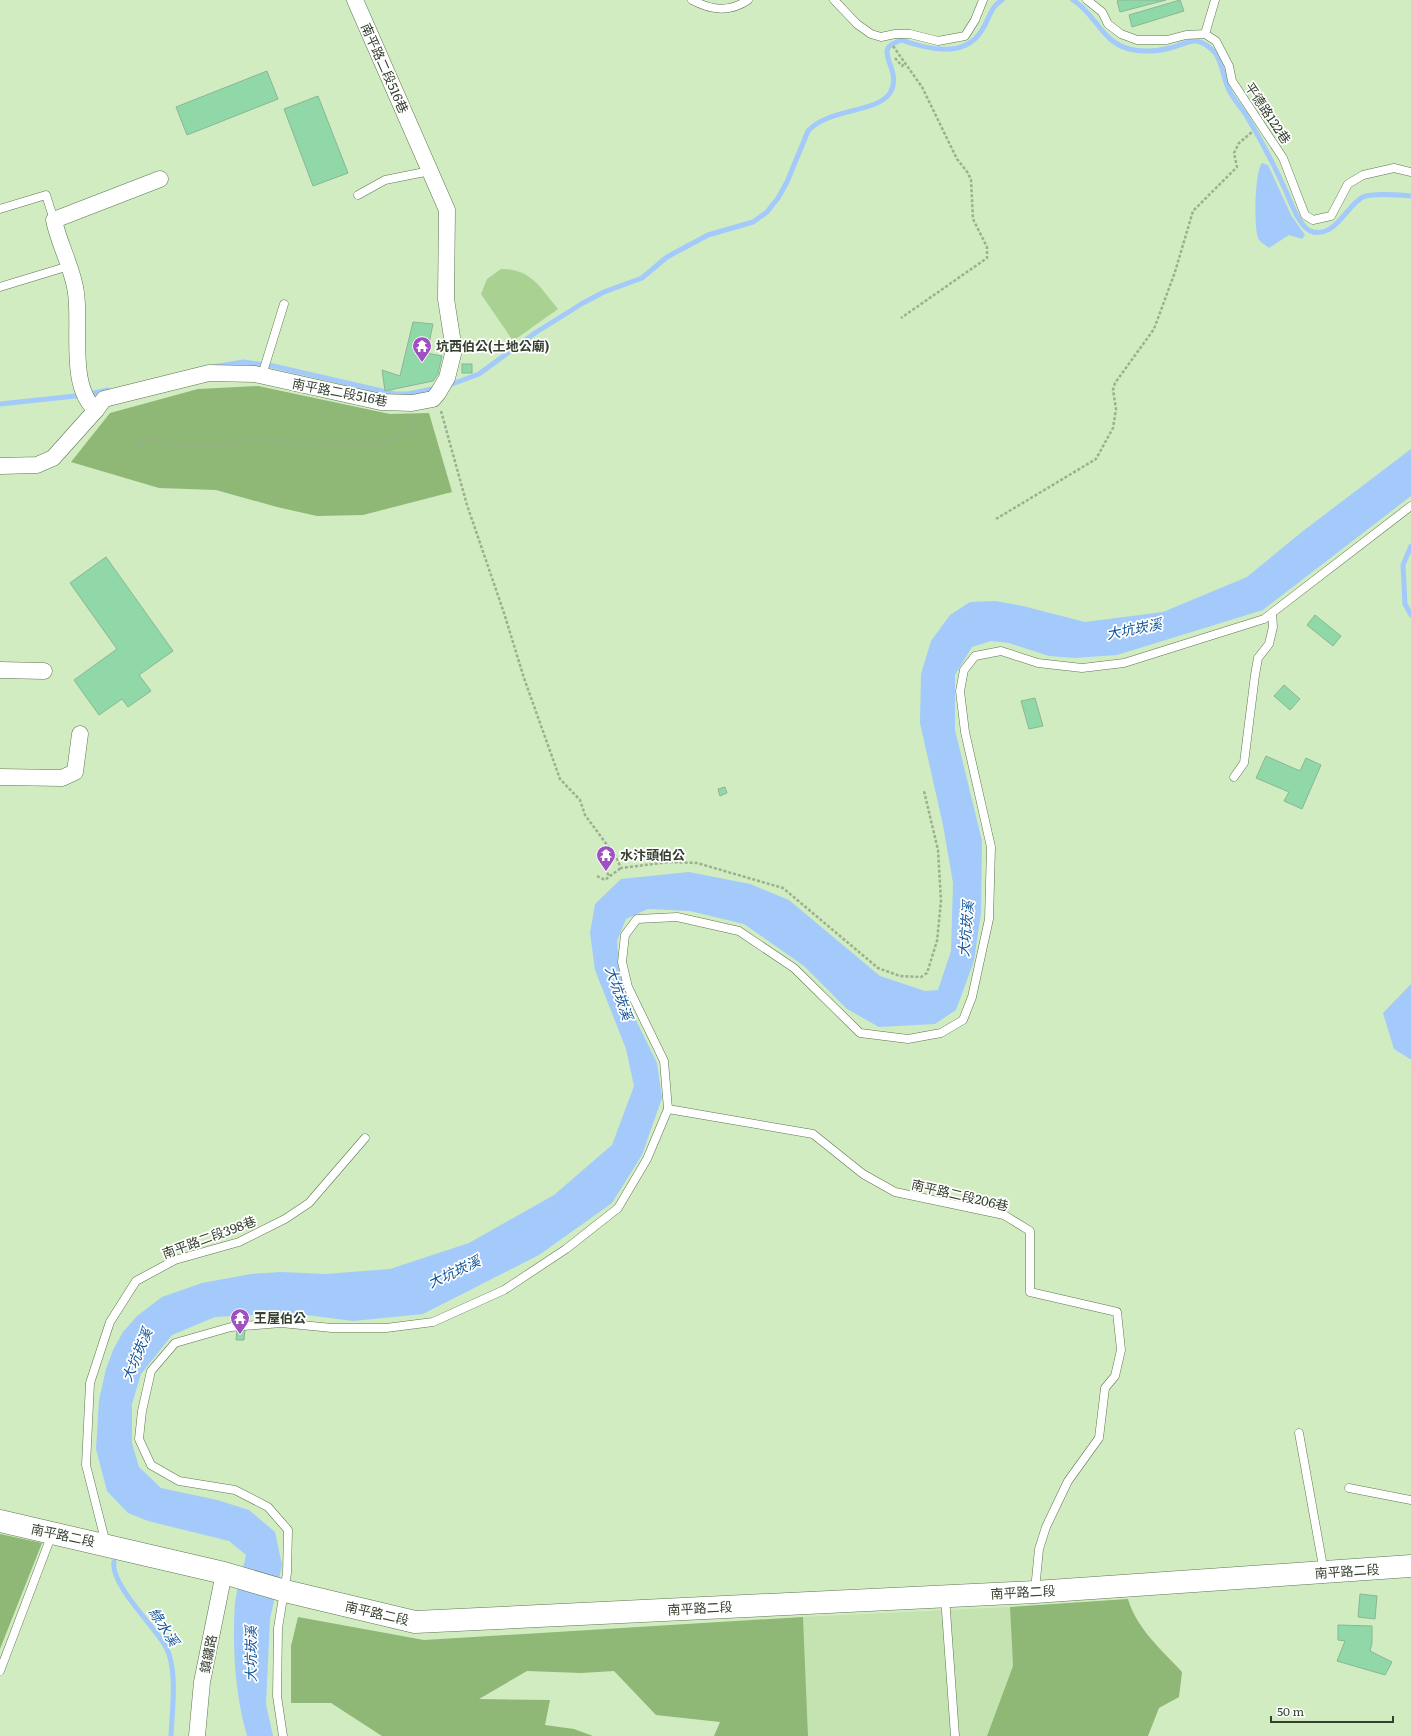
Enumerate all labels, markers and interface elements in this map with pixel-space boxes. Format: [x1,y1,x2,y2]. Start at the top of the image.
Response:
street label: 南平路二段516巷 [357,20,414,116]
street label: 平德路122巷 [1241,78,1296,147]
temple icon: 坑西伯公(土地公廟) [411,335,433,363]
place label: 坑西伯公(土地公廟) [436,336,549,355]
street label: 南平路二段516巷 [291,373,389,410]
water label: 大坑崁溪 [1104,612,1165,643]
temple icon: 水汴頭伯公 [595,844,617,872]
place label: 水汴頭伯公 [620,845,685,864]
water label: 大坑崁溪 [953,898,978,958]
water label: 大坑崁溪 [601,963,639,1024]
street label: 南平路二段206巷 [910,1174,1011,1215]
street label: 南平路二段398巷 [159,1211,259,1262]
water label: 大坑崁溪 [424,1249,485,1292]
temple icon: 王屋伯公 [229,1307,251,1335]
place label: 王屋伯公 [254,1308,306,1327]
water label: 大坑崁溪 [116,1323,157,1384]
street label: 南平路二段 [29,1518,97,1551]
street label: 南平路二段 [1314,1559,1380,1582]
street label: 南平路二段 [990,1580,1056,1603]
street label: 南平路二段 [343,1596,411,1629]
street label: 南平路二段 [667,1596,733,1619]
water label: 綠水溪 [145,1603,186,1651]
water label: 大坑崁溪 [240,1624,260,1682]
street label: 鎮鏞路 [194,1633,221,1675]
scale bar [1271,1698,1393,1724]
text: 50 m [1277,1702,1304,1720]

